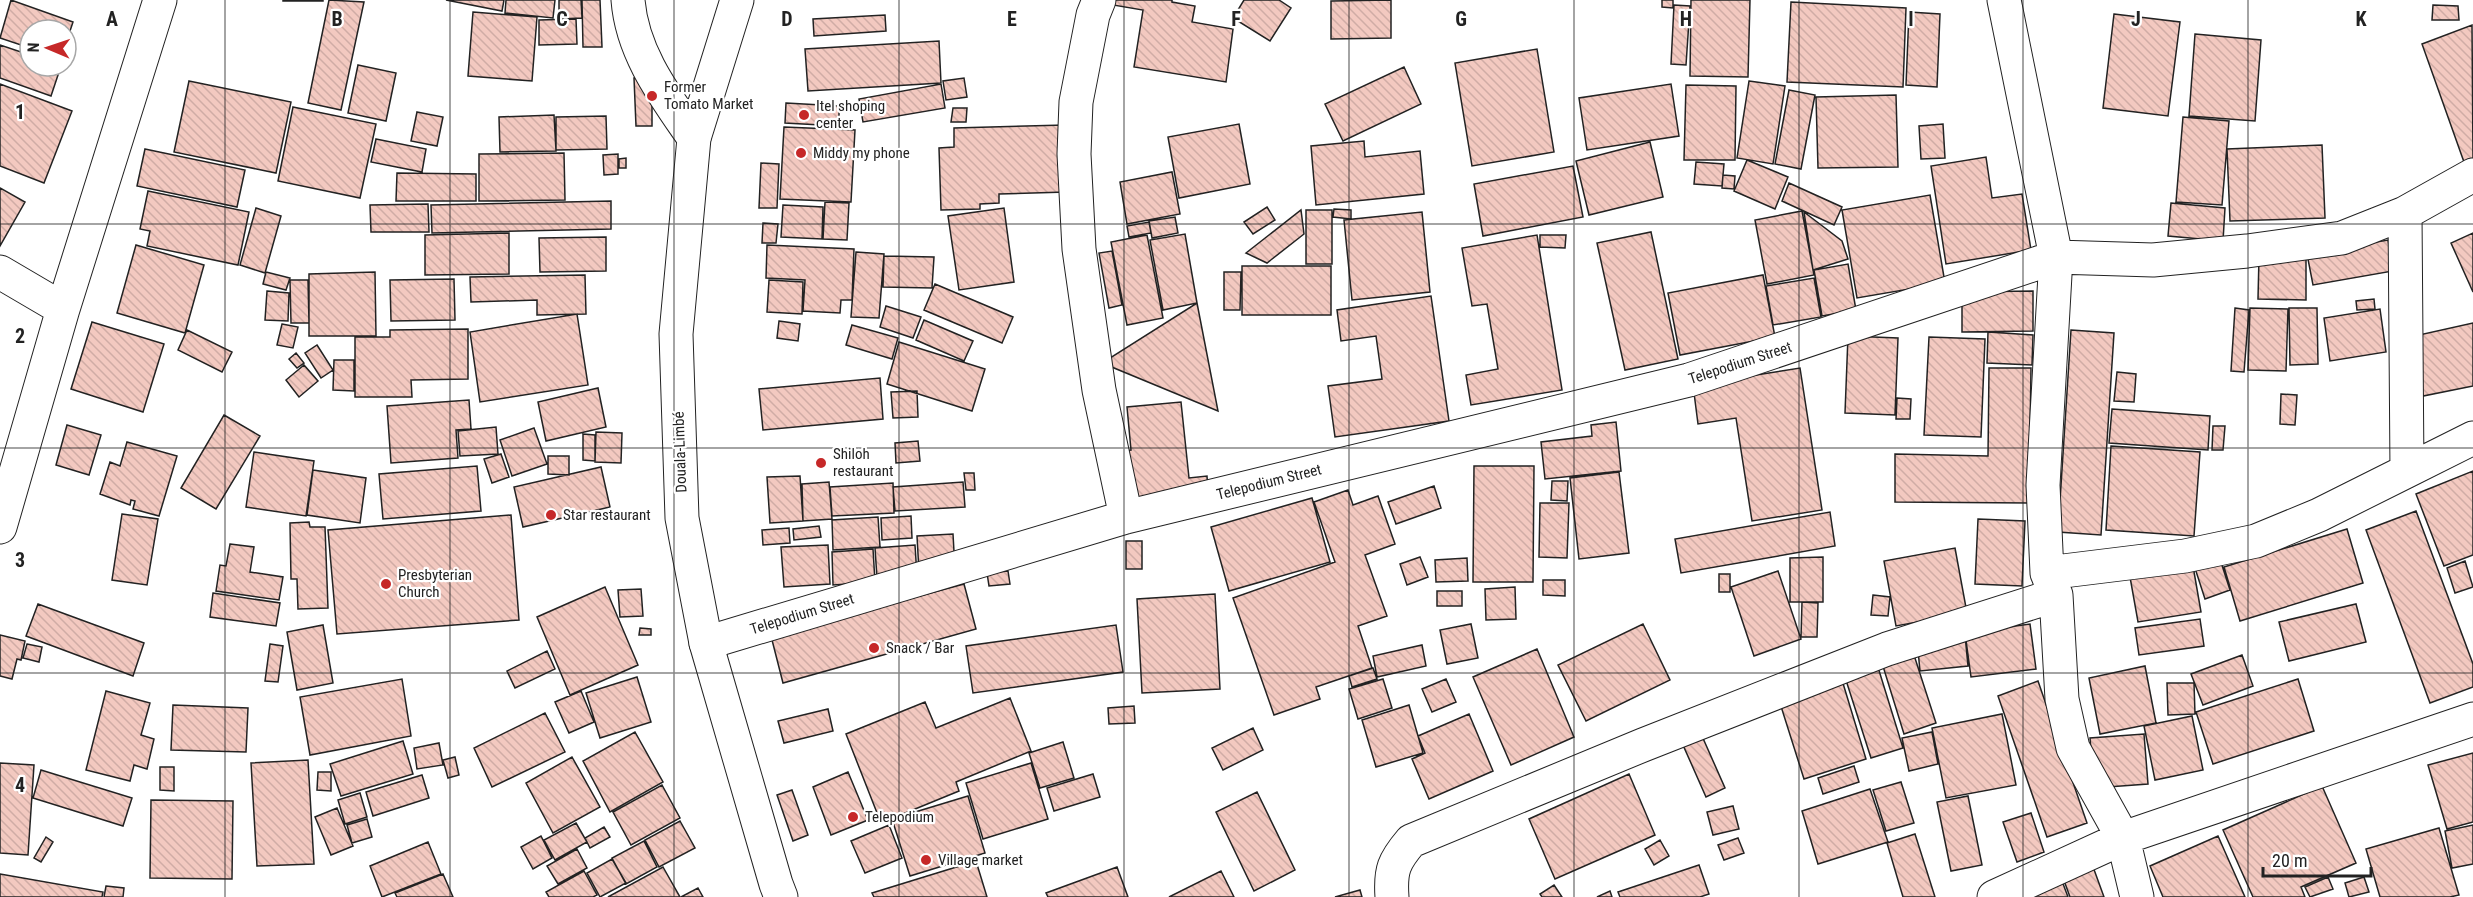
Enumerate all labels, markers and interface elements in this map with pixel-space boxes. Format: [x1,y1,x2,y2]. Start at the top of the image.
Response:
text: A [106,7,118,31]
text: B [331,7,343,31]
text: C [556,7,568,31]
text: D [781,7,793,31]
text: E [1007,7,1017,31]
text: F [1231,7,1241,31]
text: G [1455,7,1467,31]
text: H [1680,7,1692,31]
text: I [1908,7,1914,31]
text: J [2131,7,2141,31]
text: K [2355,7,2367,31]
north arrow [18,18,78,78]
text: N [24,42,43,53]
place label: Former Tomato Market [664,78,754,113]
marker: Former Tomato Market [645,89,659,103]
place label: Itel shoping center [816,97,885,132]
text: 1 [15,100,25,124]
marker: Itel shoping center [797,108,811,122]
place label: Middy my phone [813,144,910,162]
marker: Middy my phone [794,146,808,160]
text: 2 [15,324,25,348]
street label: Telepodium Street [1686,338,1794,388]
street label: Douala-Limbé [670,411,690,493]
place label: Shiloh restaurant [833,445,893,480]
marker: Shiloh restaurant [814,456,828,470]
street label: Telepodium Street [1215,460,1323,504]
place label: Star restaurant [563,506,651,524]
marker: Star restaurant [544,508,558,522]
text: 3 [15,548,25,572]
place label: Presbyterian Church [398,566,472,601]
marker: Presbyterian Church [379,577,393,591]
street label: Telepodium Street [748,590,856,638]
place label: Snack / Bar [886,639,955,657]
marker: Snack / Bar [867,641,881,655]
text: 4 [15,773,25,797]
place label: Telepodium [865,808,934,826]
marker: Telepodium [846,810,860,824]
scale bar [2263,840,2371,878]
text: 20 m [2272,850,2307,871]
place label: Village market [938,851,1023,869]
marker: Village market [919,853,933,867]

